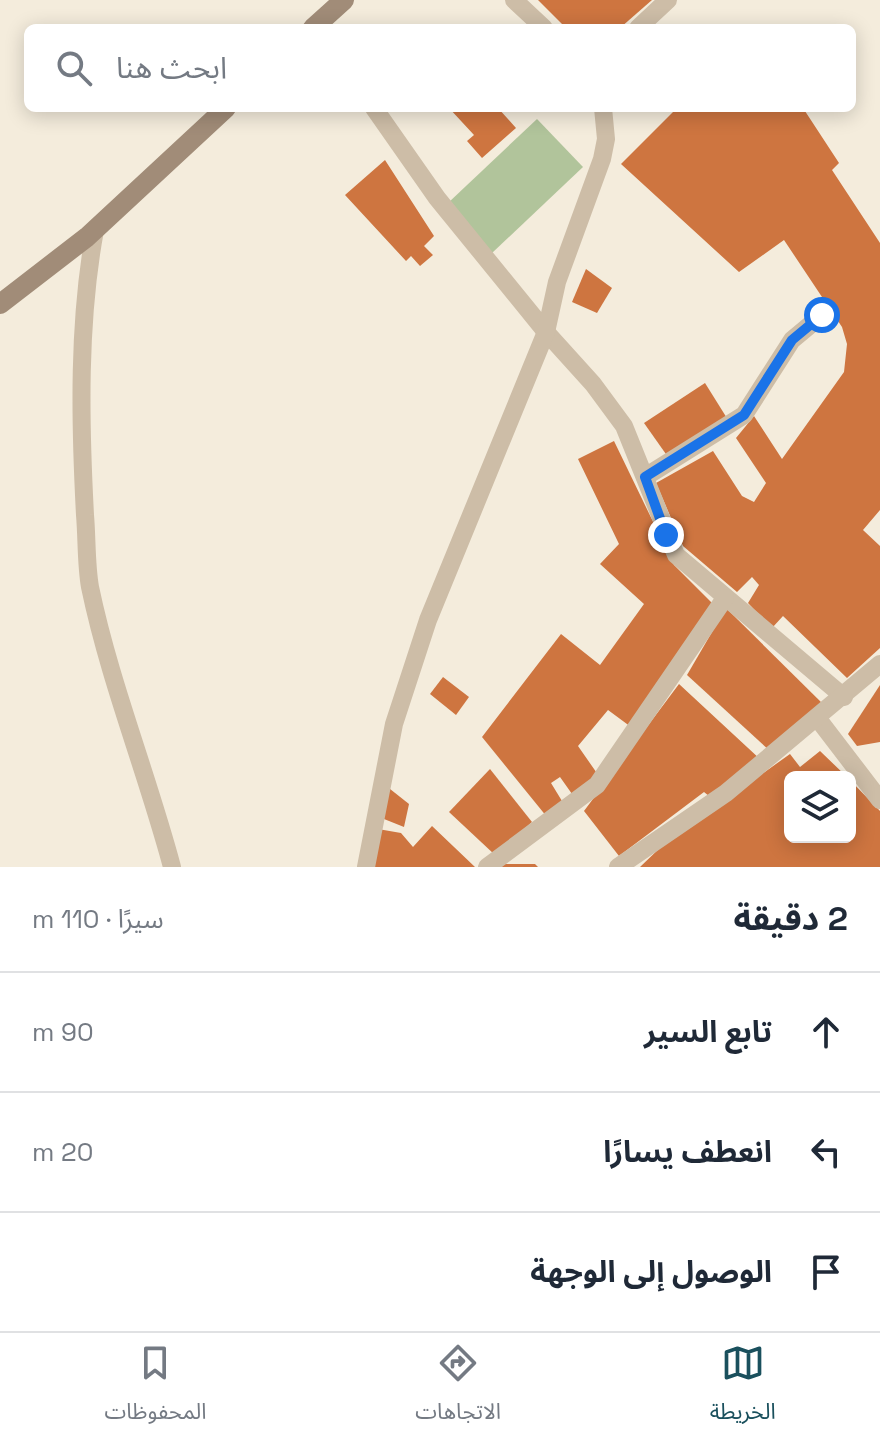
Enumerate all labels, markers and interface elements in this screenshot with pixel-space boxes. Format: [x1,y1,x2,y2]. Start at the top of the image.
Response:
search box [24,24,856,112]
icon: search [52,46,96,90]
text: ابحث هنا [116,48,227,87]
route start [804,297,840,333]
route end [648,517,684,553]
map controls [784,771,856,843]
button: layers [784,771,856,843]
text: 2 دقيقة [734,897,848,940]
text: سيرًا · 110 m [32,902,164,936]
icon: ahead [804,1010,848,1054]
text: تابع السير [644,1012,772,1051]
text: 90 m [32,1015,94,1049]
icon: left [804,1130,848,1174]
text: انعطف يسارًا [603,1132,772,1171]
text: 20 m [32,1135,93,1169]
icon: arrive [804,1250,848,1294]
text: الوصول إلى الوجهة [530,1252,772,1291]
tab: المحفوظات [104,1341,206,1435]
tab: الاتجاهات [415,1341,501,1435]
tab: الخريطة [710,1341,776,1435]

